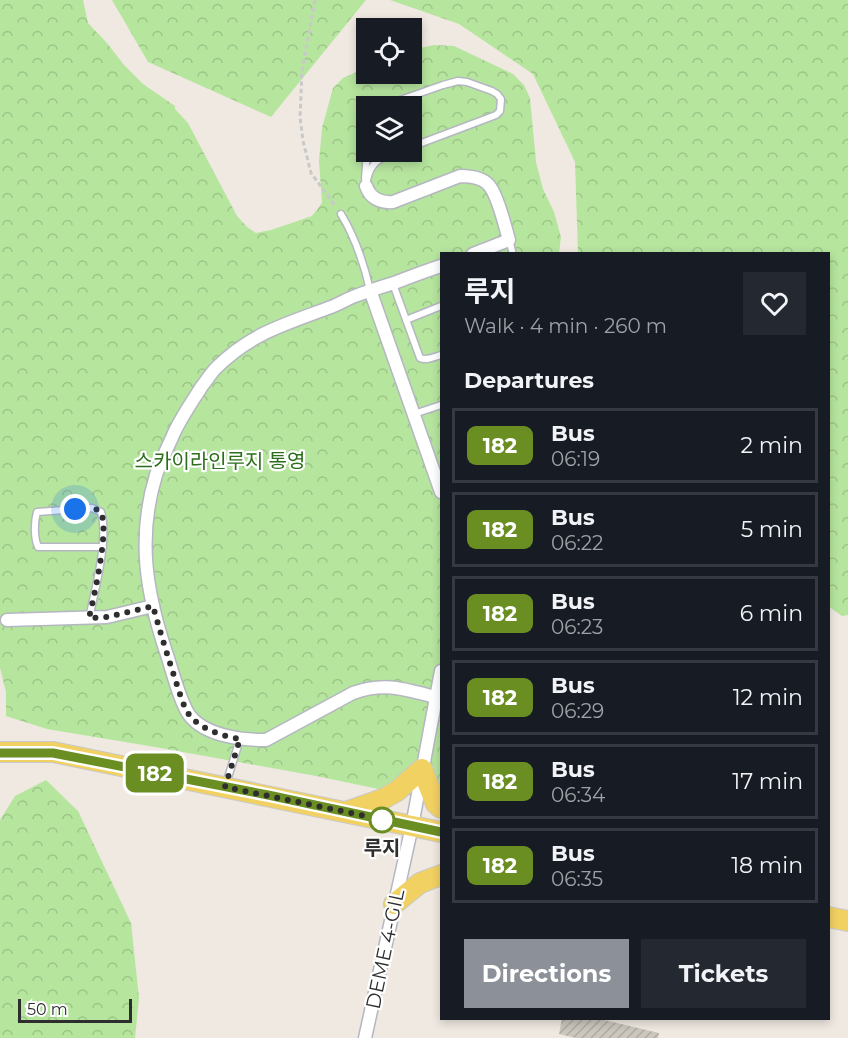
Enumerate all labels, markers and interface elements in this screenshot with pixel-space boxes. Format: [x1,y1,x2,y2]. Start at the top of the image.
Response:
map controls [356,18,422,162]
button: locate [356,18,422,84]
button: layers [356,96,422,162]
button: heart [743,272,806,335]
text: 루지 [464,274,516,308]
text: Walk · 4 min · 260 m [464,314,667,338]
text: Departures [464,367,594,394]
text: Bus [551,420,595,447]
text: 2 min [741,432,803,459]
text: 182 [483,433,517,458]
text: 06:19 [551,447,600,471]
park label: 스카이라인루지 통영 [135,449,305,473]
your location [60,494,90,524]
text: Bus [551,504,595,531]
text: 5 min [741,516,803,543]
text: 182 [483,517,517,542]
text: 06:22 [551,531,603,555]
text: Bus [551,588,595,615]
text: 6 min [740,600,803,627]
text: 182 [483,601,517,626]
text: 06:23 [551,615,603,639]
text: Bus [551,672,595,699]
text: 12 min [733,684,803,711]
text: 182 [483,685,517,710]
text: 06:29 [551,699,604,723]
line badge: 182 [120,754,189,792]
text: Bus [551,756,595,783]
text: 182 [138,761,172,786]
text: 17 min [732,768,803,795]
text: 182 [483,769,517,794]
text: 06:34 [551,783,605,807]
marker: 루지 [369,807,395,833]
place label: 루지 [364,836,400,860]
text: Bus [551,840,595,867]
text: 18 min [731,852,803,879]
text: 182 [483,853,517,878]
text: 06:35 [551,867,603,891]
street label: DEME 4-GIL [361,887,409,1011]
button: Directions [464,939,629,1008]
button: Tickets [641,939,806,1008]
scale bar [18,996,132,1024]
text: 50 m [27,1000,68,1019]

